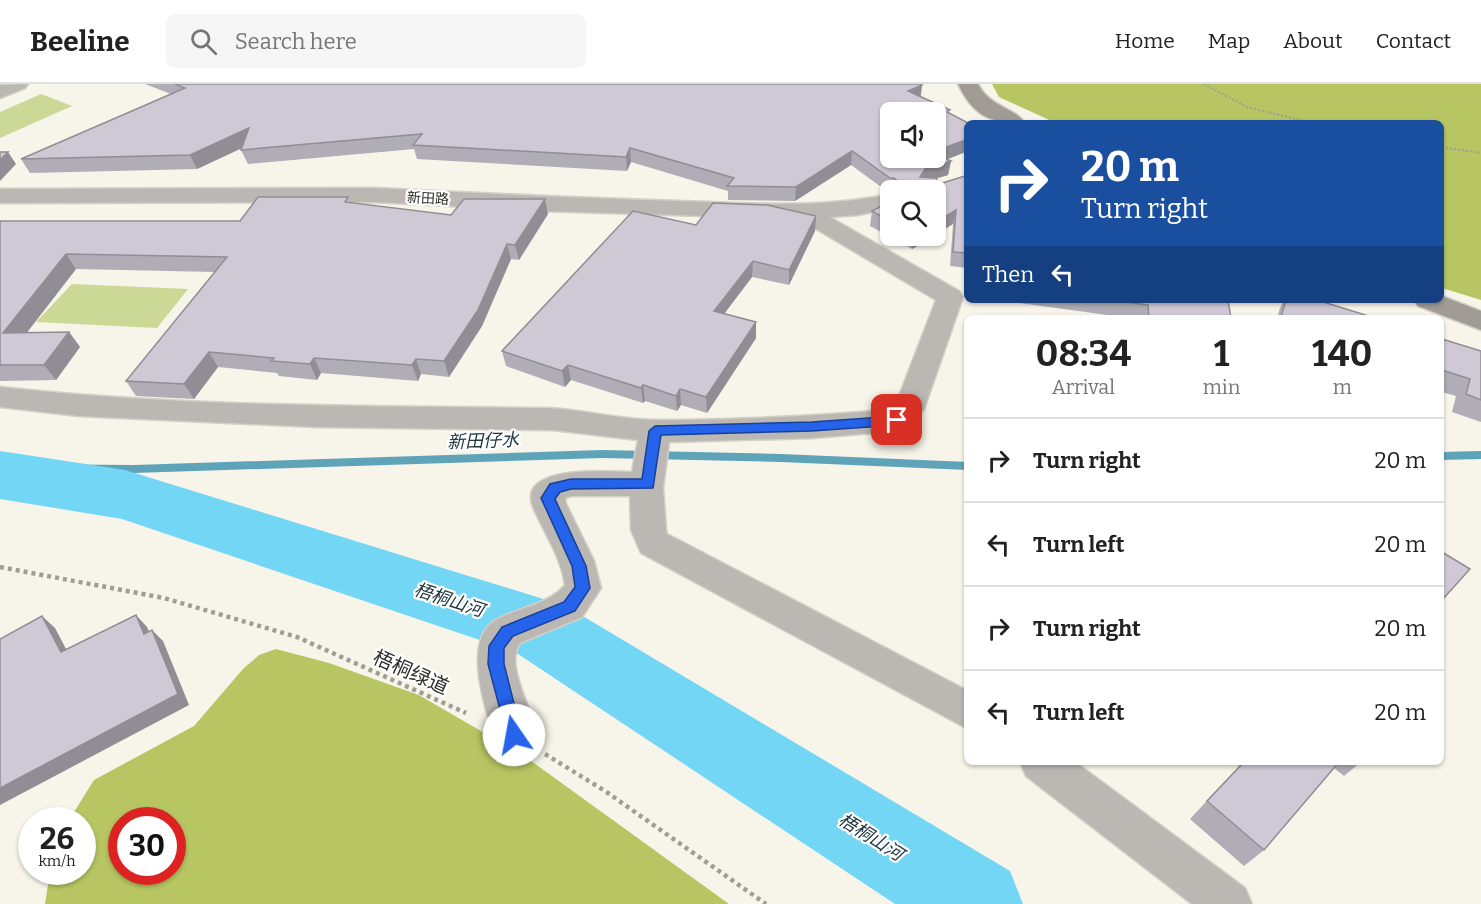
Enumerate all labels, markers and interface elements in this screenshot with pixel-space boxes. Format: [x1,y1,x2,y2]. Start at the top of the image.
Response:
search box [166,14,586,68]
text: Beeline [30,25,130,58]
icon: search [187,25,220,58]
text: Search here [235,28,357,55]
text: Home [1115,28,1175,54]
text: Map [1208,28,1250,54]
text: About [1283,28,1343,54]
text: Contact [1376,28,1451,54]
map controls [880,102,946,246]
button: sound [880,102,946,168]
text: 20 m [1081,142,1179,192]
icon: right [982,144,1060,222]
button: search [880,180,946,246]
street label: 新田路 [407,189,449,208]
text: Turn right [1081,193,1208,225]
icon: left [1046,258,1079,291]
text: Then [982,261,1034,288]
text: 08:34 [1036,332,1131,376]
text: 1 [1214,332,1229,376]
text: 140 [1312,332,1372,376]
text: Arrival [1052,375,1115,399]
text: min [1203,375,1240,399]
text: m [1333,375,1352,399]
pin [871,394,922,445]
icon: arrive [880,403,913,436]
water label: 新田仔水 [447,429,520,453]
icon: right [982,444,1015,477]
text: Turn right [1033,447,1141,474]
text: 20 m [1375,447,1426,474]
icon: left [982,528,1015,561]
text: Turn left [1033,531,1125,558]
text: 20 m [1375,531,1426,558]
water label: 梧桐山河 [411,578,489,623]
icon: right [982,612,1015,645]
text: Turn right [1033,615,1141,642]
text: 20 m [1375,615,1426,642]
street label: 梧桐绿道 [370,645,452,699]
icon: left [982,696,1015,729]
text: Turn left [1033,699,1125,726]
text: 20 m [1375,699,1426,726]
position arrow [482,703,546,767]
speed limit sign: 30 [108,807,186,885]
water label: 梧桐山河 [835,809,910,867]
text: 26 [40,821,74,857]
text: km/h [38,852,76,870]

